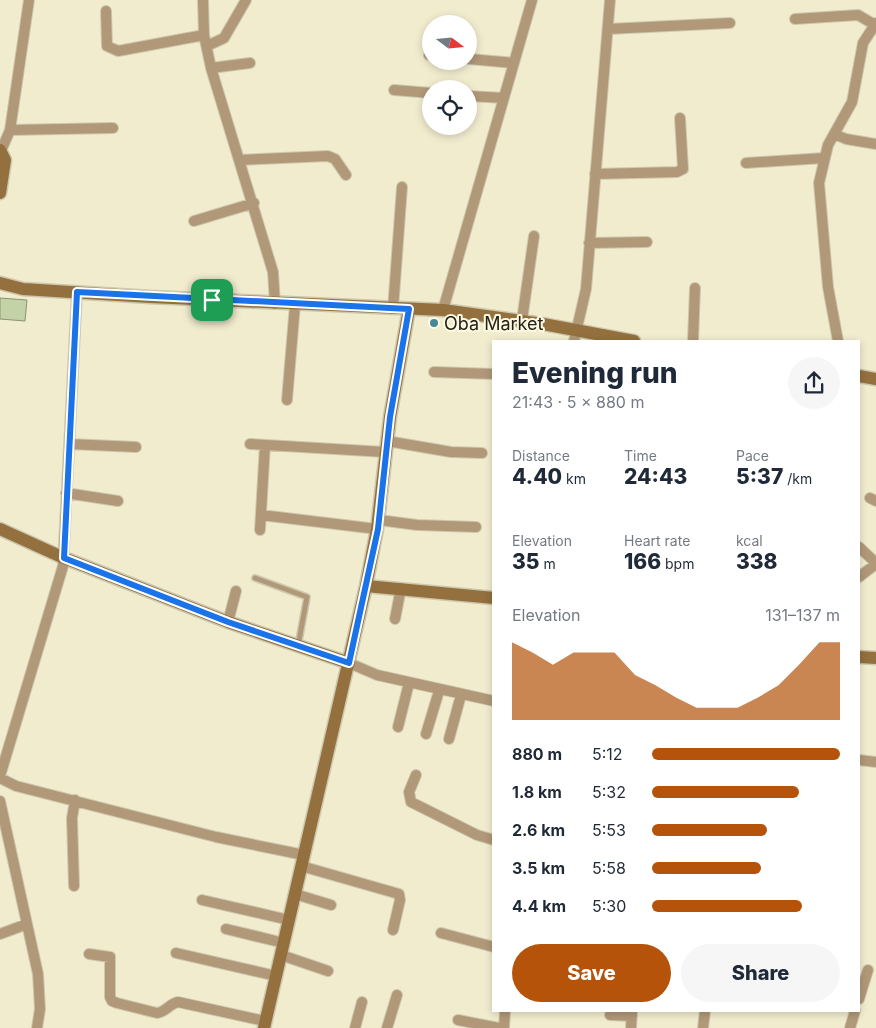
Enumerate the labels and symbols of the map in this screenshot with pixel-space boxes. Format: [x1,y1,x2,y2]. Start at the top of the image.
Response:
north arrow [422,15,478,70]
pin [191,279,233,321]
place label: Oba Market [444,313,544,334]
marker: Oba Market [428,317,440,329]

